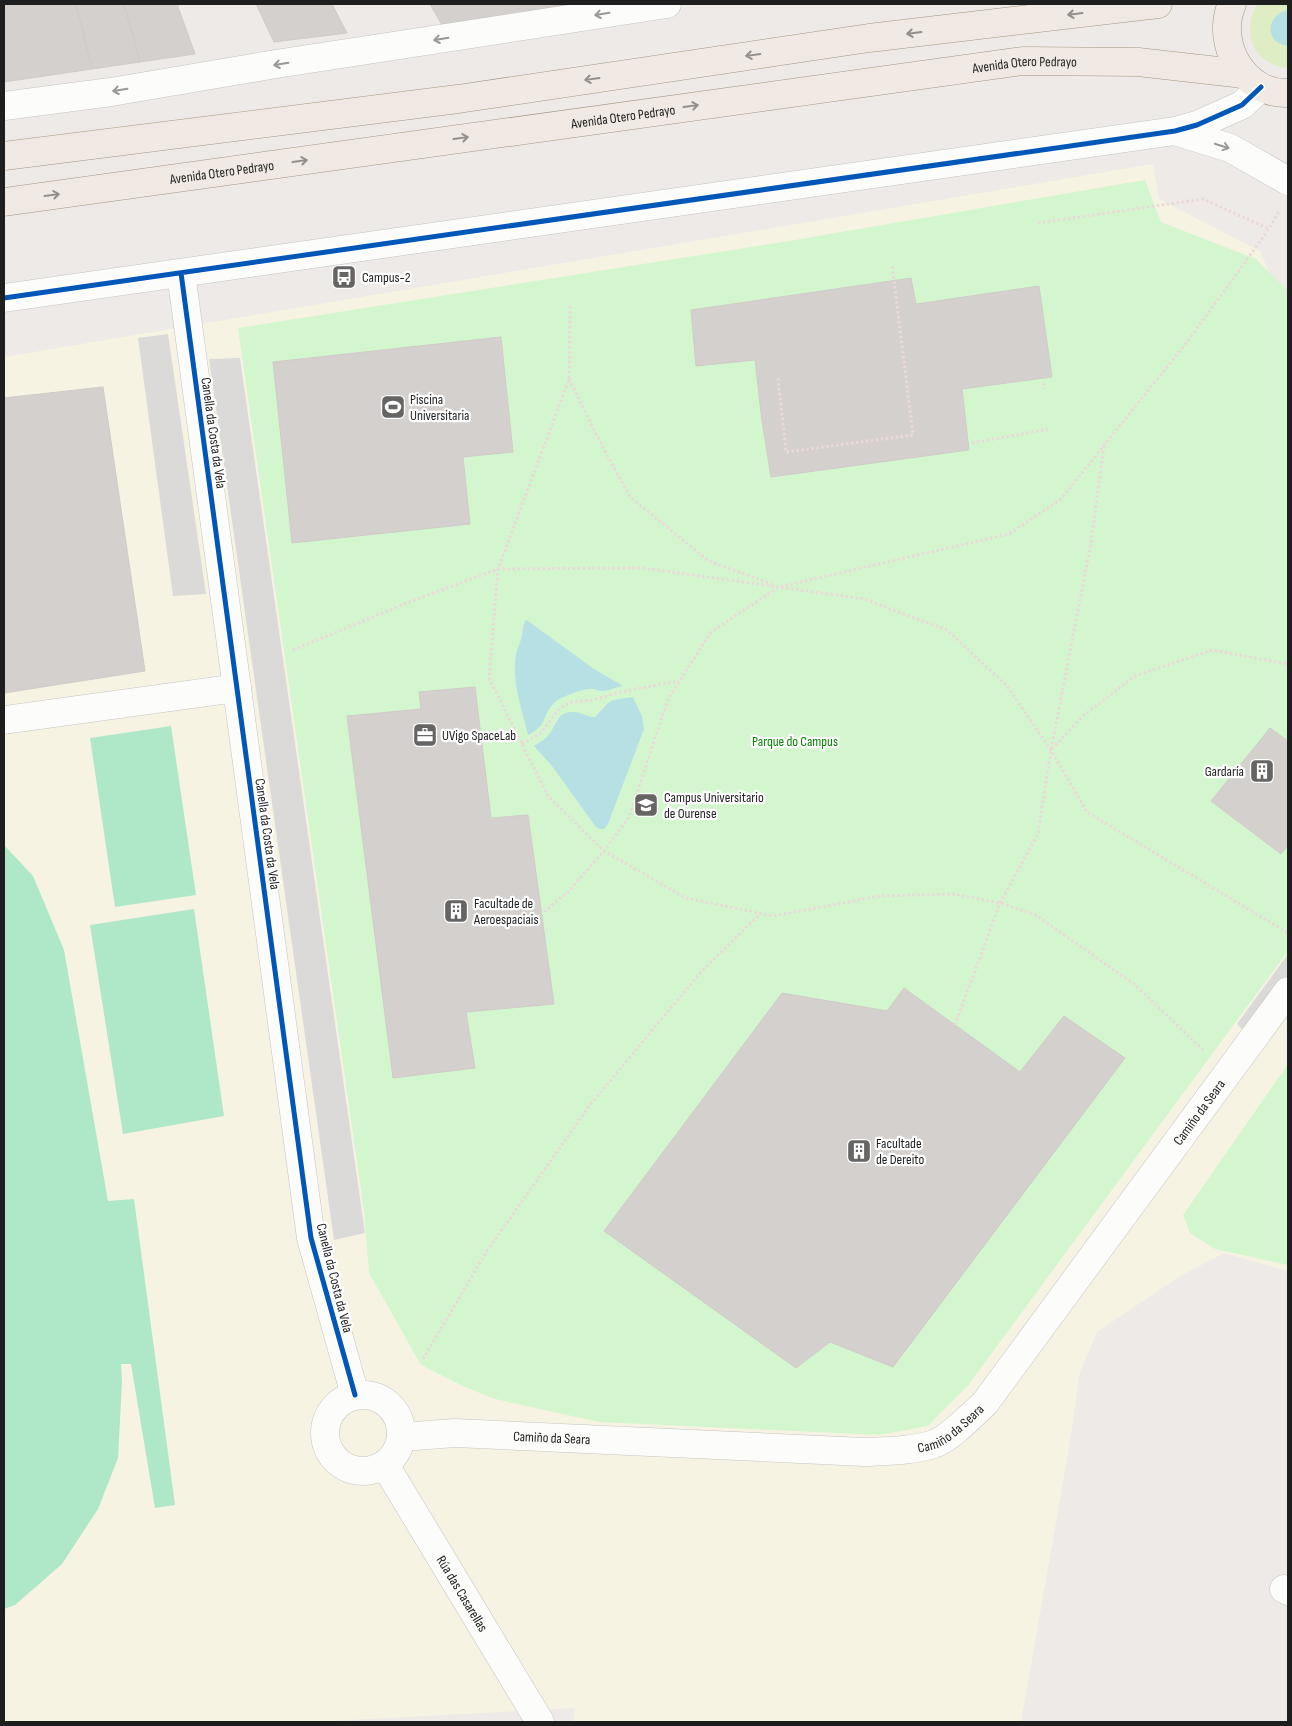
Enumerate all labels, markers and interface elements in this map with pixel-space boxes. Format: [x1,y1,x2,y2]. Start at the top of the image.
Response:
one-way arrow [594,9,610,19]
one-way arrow [1068,9,1084,19]
one-way arrow [906,28,922,38]
one-way arrow [434,34,450,44]
one-way arrow [745,50,761,60]
street label: Avenida Otero Pedrayo [970,53,1077,77]
one-way arrow [273,59,289,69]
one-way arrow [585,74,601,84]
one-way arrow [113,86,129,96]
street label: Avenida Otero Pedrayo [569,101,677,133]
one-way arrow [683,101,699,111]
one-way arrow [452,133,468,143]
one-way arrow [1213,141,1229,151]
one-way arrow [291,155,307,165]
street label: Avenida Otero Pedrayo [168,157,275,188]
one-way arrow [44,190,60,200]
bus stop icon: Campus-2 [331,264,357,290]
place label: Campus-2 [362,269,411,286]
street label: Canella da Costa da Vela [197,376,230,490]
place label: Piscina Universitaria [410,391,470,424]
sports icon: Piscina Universitaria [380,394,406,420]
office icon: UVigo SpaceLab [412,722,438,748]
place label: UVigo SpaceLab [442,727,516,744]
park label: Parque do Campus [752,733,838,750]
building icon: Gardaría [1249,758,1275,784]
place label: Gardaría [1205,763,1244,780]
street label: Canella da Costa da Vela [251,777,284,891]
place label: Campus Universitario de Ourense [664,789,764,822]
school or university icon: Campus Universitario de Ourense [633,792,659,818]
place label: Facultade de Aeroespaciais [473,895,538,928]
building icon: Facultade de Aeroespaciais [443,898,469,924]
street label: Camiño da Seara [1170,1076,1229,1149]
place label: Facultade de Dereito [876,1135,924,1168]
building icon: Facultade de Dereito [846,1138,872,1164]
street label: Canella da Costa da Vela [313,1222,356,1335]
street label: Camiño da Seara [916,1401,987,1457]
street label: Camiño da Seara [513,1428,591,1448]
street label: Rúa das Casarellas [433,1553,491,1635]

